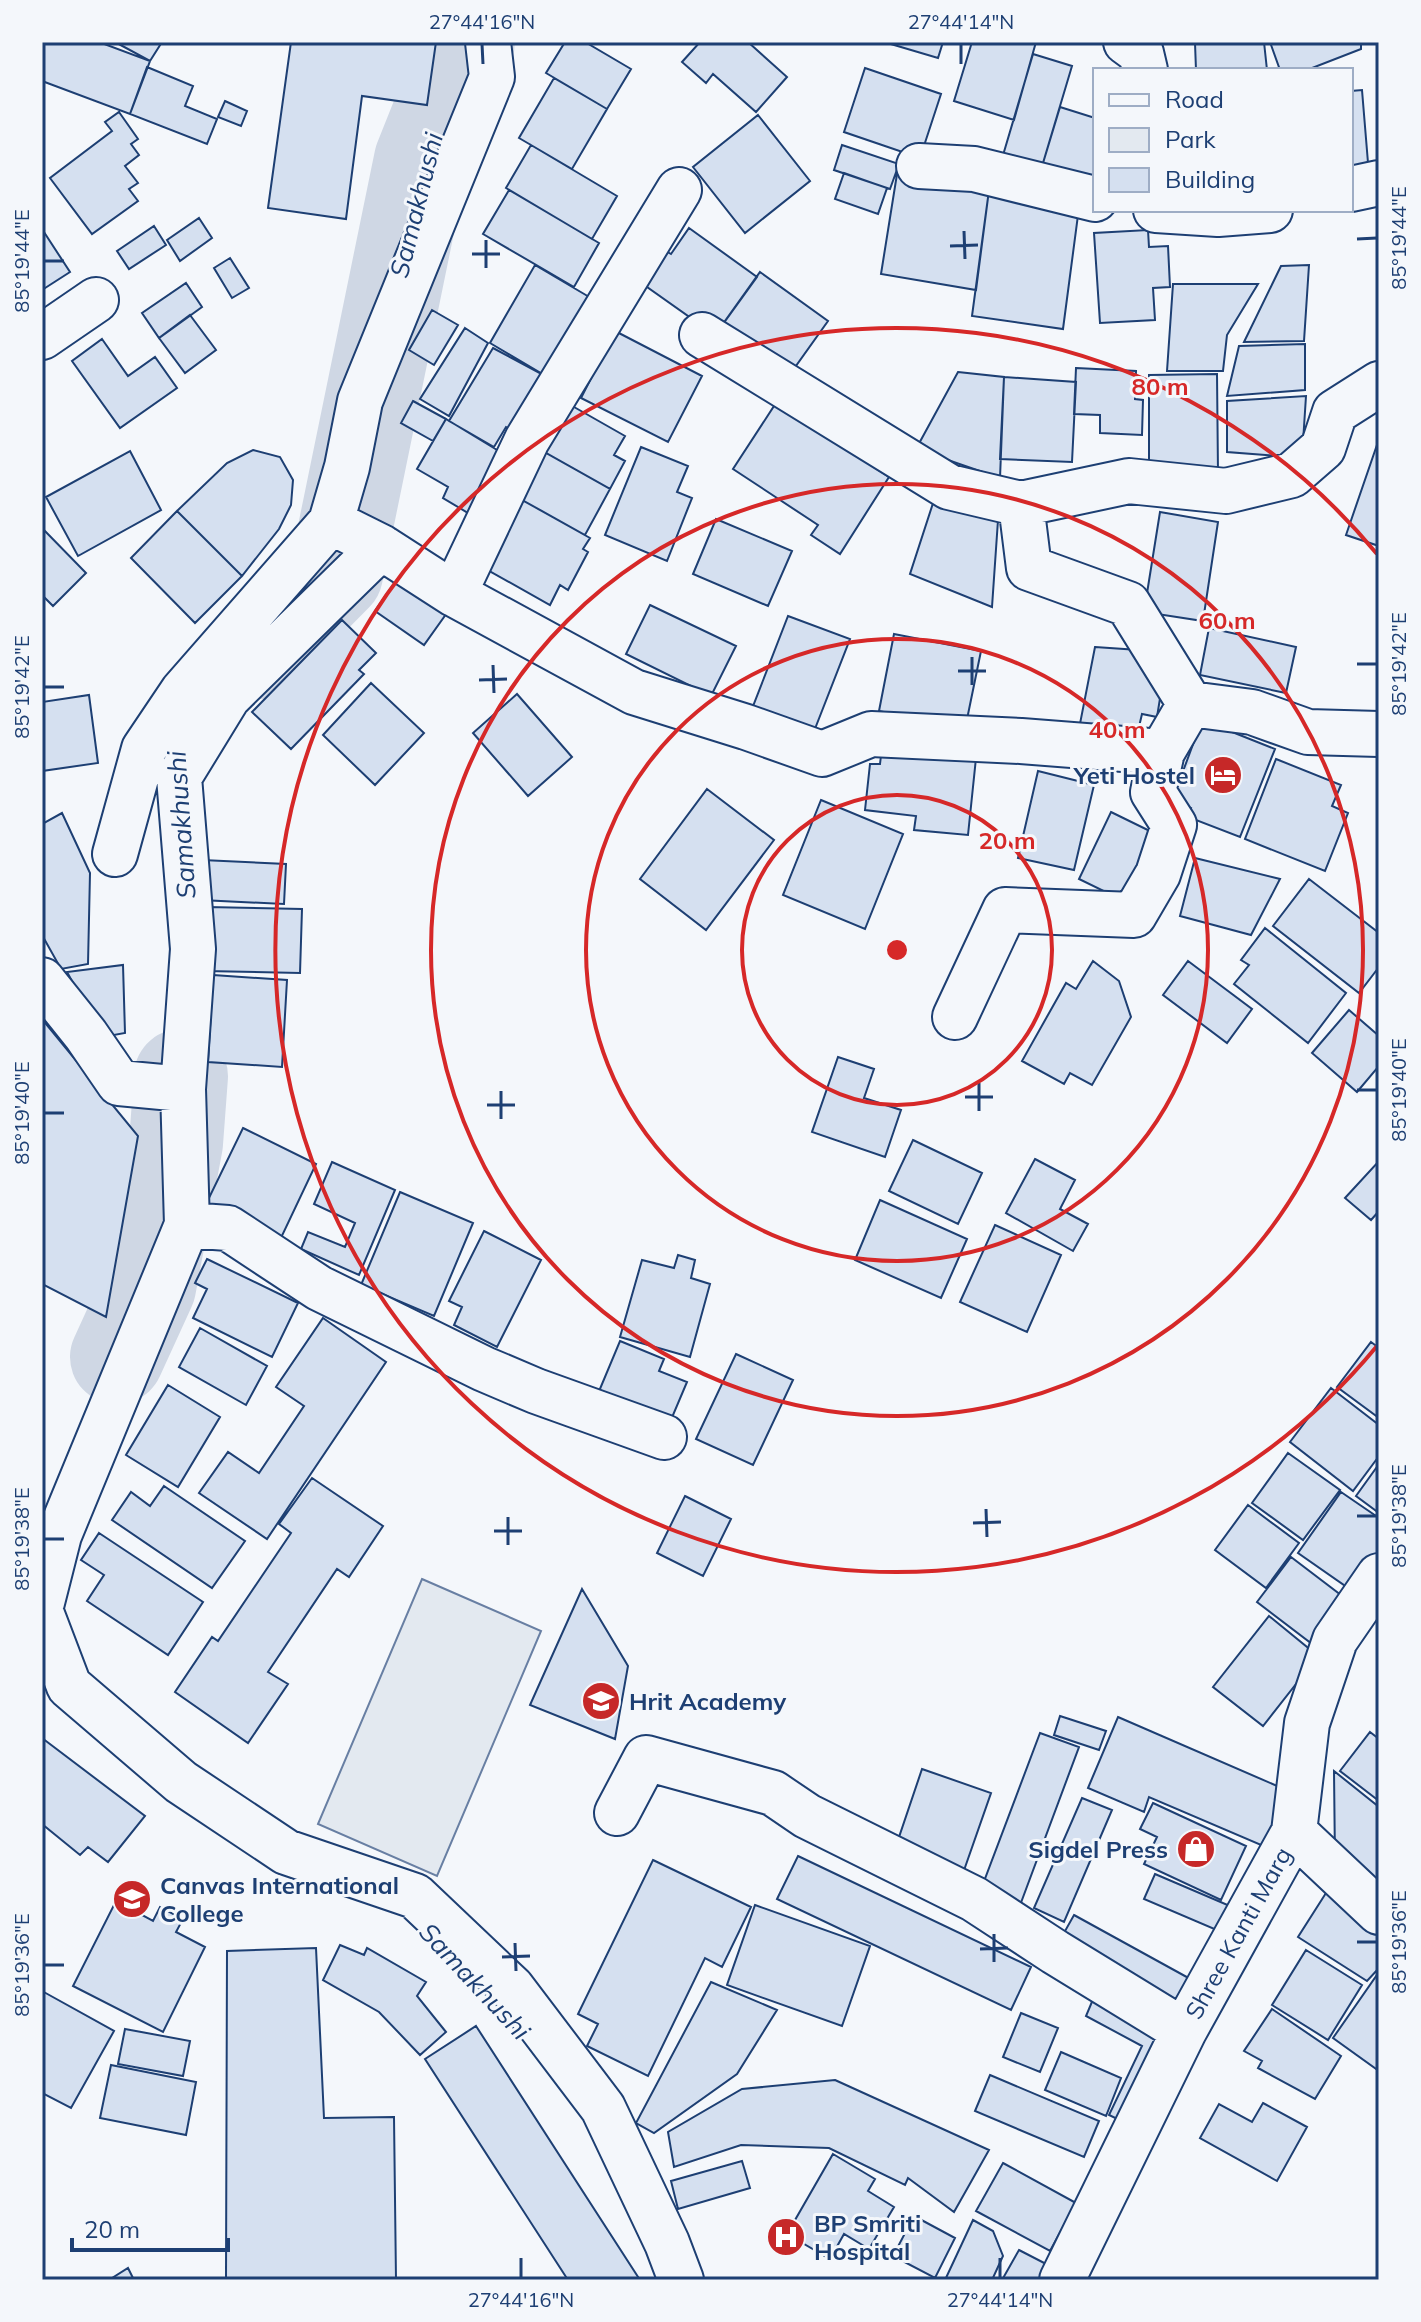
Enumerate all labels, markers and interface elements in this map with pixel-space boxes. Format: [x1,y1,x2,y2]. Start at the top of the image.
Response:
text: 27°44'16"N [429,9,535,34]
text: 27°44'14"N [908,9,1014,34]
legend [1093,68,1353,212]
text: Road [1165,84,1224,114]
text: Park [1165,124,1216,154]
water label: Samakhushi [382,128,450,281]
text: Building [1165,164,1255,194]
text: 85°19'44"E [1386,186,1411,290]
text: 85°19'44"E [9,209,34,313]
text: 80 m [1132,371,1188,401]
text: 60 m [1199,605,1255,635]
text: 85°19'42"E [1386,612,1411,716]
text: 85°19'42"E [9,635,34,739]
text: 40 m [1089,714,1145,744]
water label: Samakhushi [159,749,203,900]
hotel icon: Yeti Hostel [1202,754,1244,796]
place label: Yeti Hostel [1073,760,1195,790]
text: 20 m [979,825,1035,855]
centre of rings [883,936,911,964]
text: 85°19'40"E [1386,1038,1411,1142]
text: 85°19'40"E [9,1061,34,1165]
text: 85°19'38"E [1386,1464,1411,1568]
text: 85°19'38"E [9,1487,34,1591]
school or university icon: Hrit Academy [580,1680,622,1722]
place label: Hrit Academy [629,1686,787,1716]
shop icon: Sigdel Press [1175,1828,1217,1870]
place label: Sigdel Press [1028,1834,1168,1864]
street label: Shree Kanti Marg [1178,1842,1298,2024]
place label: Canvas International College [160,1870,399,1928]
school or university icon: Canvas International College [111,1878,153,1920]
text: 85°19'36"E [1386,1890,1411,1994]
text: 85°19'36"E [9,1913,34,2017]
water label: Samakhushi [412,1916,538,2047]
scale bar [72,2202,228,2252]
place label: BP Smriti Hospital [814,2208,921,2266]
text: 20 m [84,2214,140,2244]
hospital icon: BP Smriti Hospital [765,2216,807,2258]
text: 27°44'16"N [468,2287,574,2312]
text: 27°44'14"N [947,2287,1053,2312]

